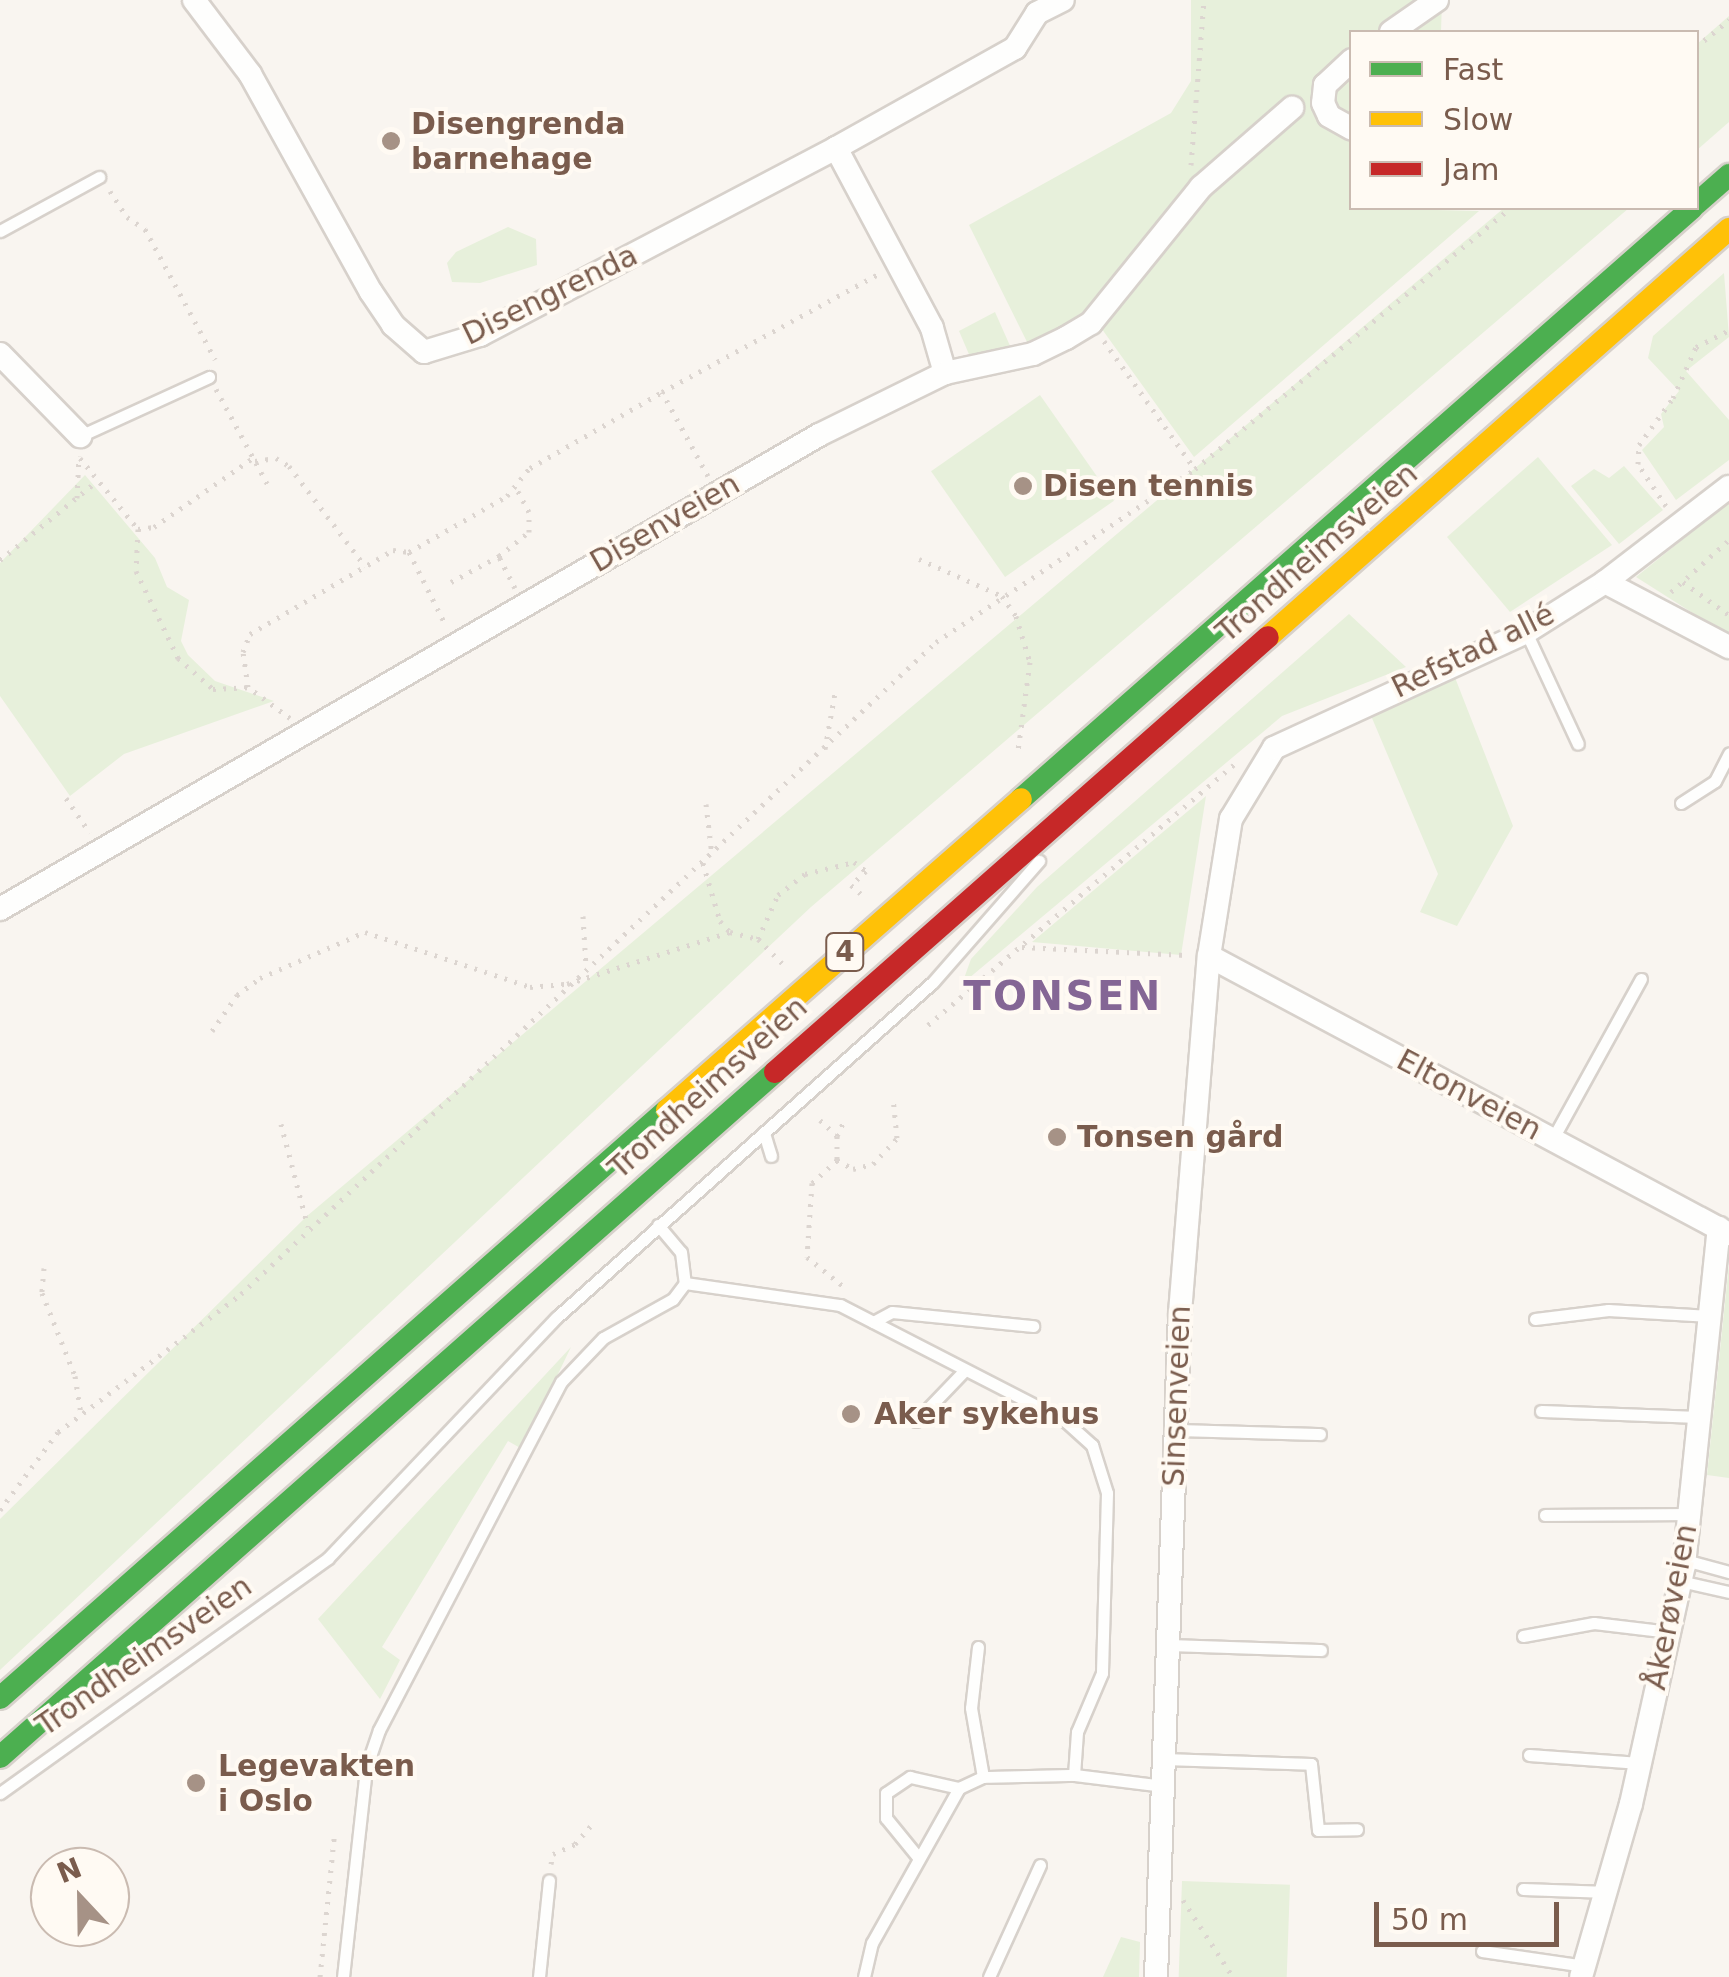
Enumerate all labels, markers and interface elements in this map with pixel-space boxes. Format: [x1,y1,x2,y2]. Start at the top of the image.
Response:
legend [1349,30,1699,210]
text: Fast [1443,52,1503,87]
text: Slow [1443,102,1513,137]
place label: Disengrenda barnehage [411,106,625,176]
marker: Disengrenda barnehage [380,130,402,152]
text: Jam [1443,152,1499,187]
street label: Disengrenda [457,237,643,353]
street label: Trondheimsveien [1209,456,1425,650]
street label: Disenveien [584,466,746,580]
place label: Disen tennis [1043,468,1254,504]
marker: Disen tennis [1012,475,1034,497]
street label: Refstad allé [1386,596,1560,706]
road number: 4 [825,929,865,975]
district label: TONSEN [963,972,1163,1020]
street label: Trondheimsveien [601,989,815,1187]
street label: Eltonveien [1391,1042,1547,1148]
place label: Tonsen gård [1077,1119,1283,1155]
marker: Tonsen gård [1046,1126,1068,1148]
street label: Sinsenveien [1156,1305,1198,1487]
place label: Aker sykehus [874,1396,1099,1432]
marker: Aker sykehus [838,1401,864,1427]
street label: Åkerøveien [1637,1521,1705,1693]
street label: Trondheimsveien [29,1568,259,1744]
place label: Legevakten i Oslo [218,1748,415,1818]
marker: Legevakten i Oslo [183,1770,209,1796]
north arrow [30,1847,130,1947]
text: N [52,1851,86,1890]
scale bar [1379,1882,1564,1944]
text: 50 m [1391,1902,1468,1937]

